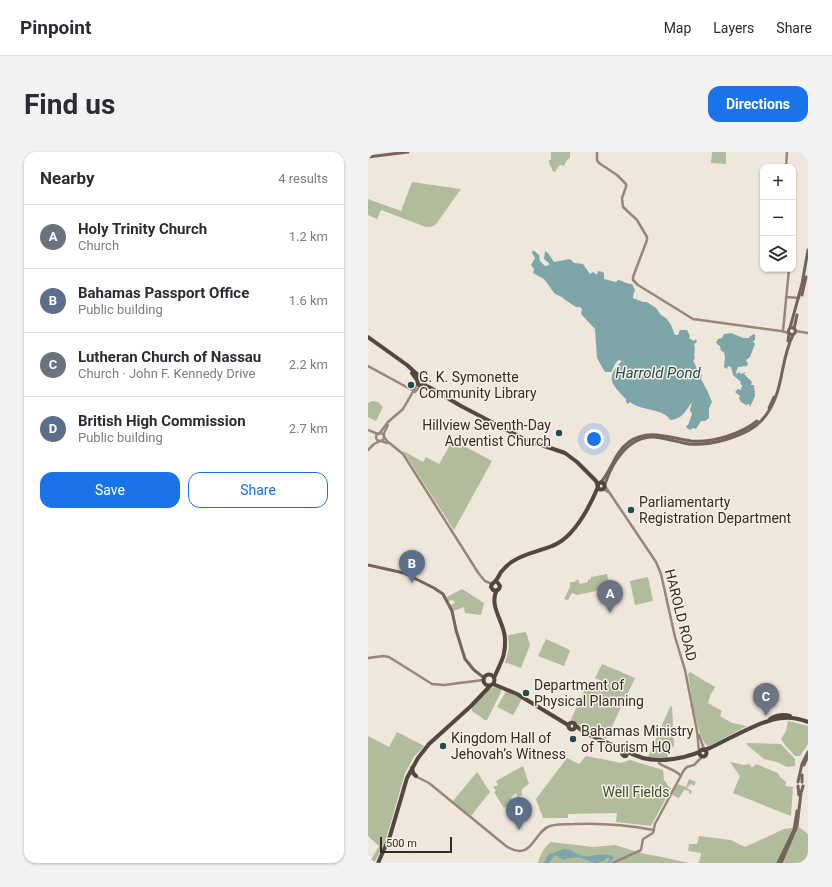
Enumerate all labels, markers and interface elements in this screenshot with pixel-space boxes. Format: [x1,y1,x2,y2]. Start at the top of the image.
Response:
text: Pinpoint [20,16,91,39]
text: Map [664,20,691,36]
text: Layers [713,20,754,36]
text: Share [776,20,812,36]
button: Directions [708,86,808,122]
text: Find us [24,88,115,121]
map controls [760,164,796,272]
button: + [760,164,796,200]
text: Nearby [40,168,95,188]
text: 4 results [278,171,328,186]
button: − [760,200,796,236]
text: Holy Trinity Church [78,220,207,238]
text: A [49,229,57,244]
text: 1.2 km [289,229,328,244]
button: layers [760,236,796,272]
text: Church [78,238,119,253]
text: Bahamas Passport Office [78,284,249,302]
text: B [49,293,57,308]
text: 1.6 km [289,293,328,308]
text: Public building [78,302,163,317]
text: Lutheran Church of Nassau [78,348,261,366]
text: C [49,357,57,372]
text: 2.2 km [289,357,328,372]
water label: Harrold Pond [615,364,701,382]
text: Church · John F. Kennedy Drive [78,366,255,381]
place label: G. K. Symonette Community Library [419,369,537,401]
marker: G. K. Symonette Community Library [406,380,416,390]
text: British High Commission [78,412,246,430]
place label: Hillview Seventh-Day Adventist Church [422,417,551,449]
text: D [49,421,57,436]
text: 2.7 km [289,421,328,436]
marker: Hillview Seventh-Day Adventist Church [554,428,564,438]
your location [584,429,604,449]
text: Public building [78,430,163,445]
button: Save [40,472,180,508]
button: Share [188,472,328,508]
place label: Parliamentarty Registration Department [639,494,792,526]
marker: Parliamentarty Registration Department [626,505,636,515]
pin: B [399,550,425,583]
street label: HAROLD ROAD [662,567,700,663]
pin: A [597,580,623,613]
place label: Department of Physical Planning [534,677,644,709]
pin: C [753,683,779,716]
marker: Department of Physical Planning [521,688,531,698]
place label: Bahamas Ministry of Tourism HQ [581,723,694,755]
place label: Kingdom Hall of Jehovah’s Witness [451,730,566,762]
marker: Bahamas Ministry of Tourism HQ [568,734,578,744]
marker: Kingdom Hall of Jehovah’s Witness [438,741,448,751]
park label: Well Fields [602,784,670,800]
pin: D [506,797,532,830]
scale bar [380,835,452,854]
text: 500 m [386,837,417,850]

